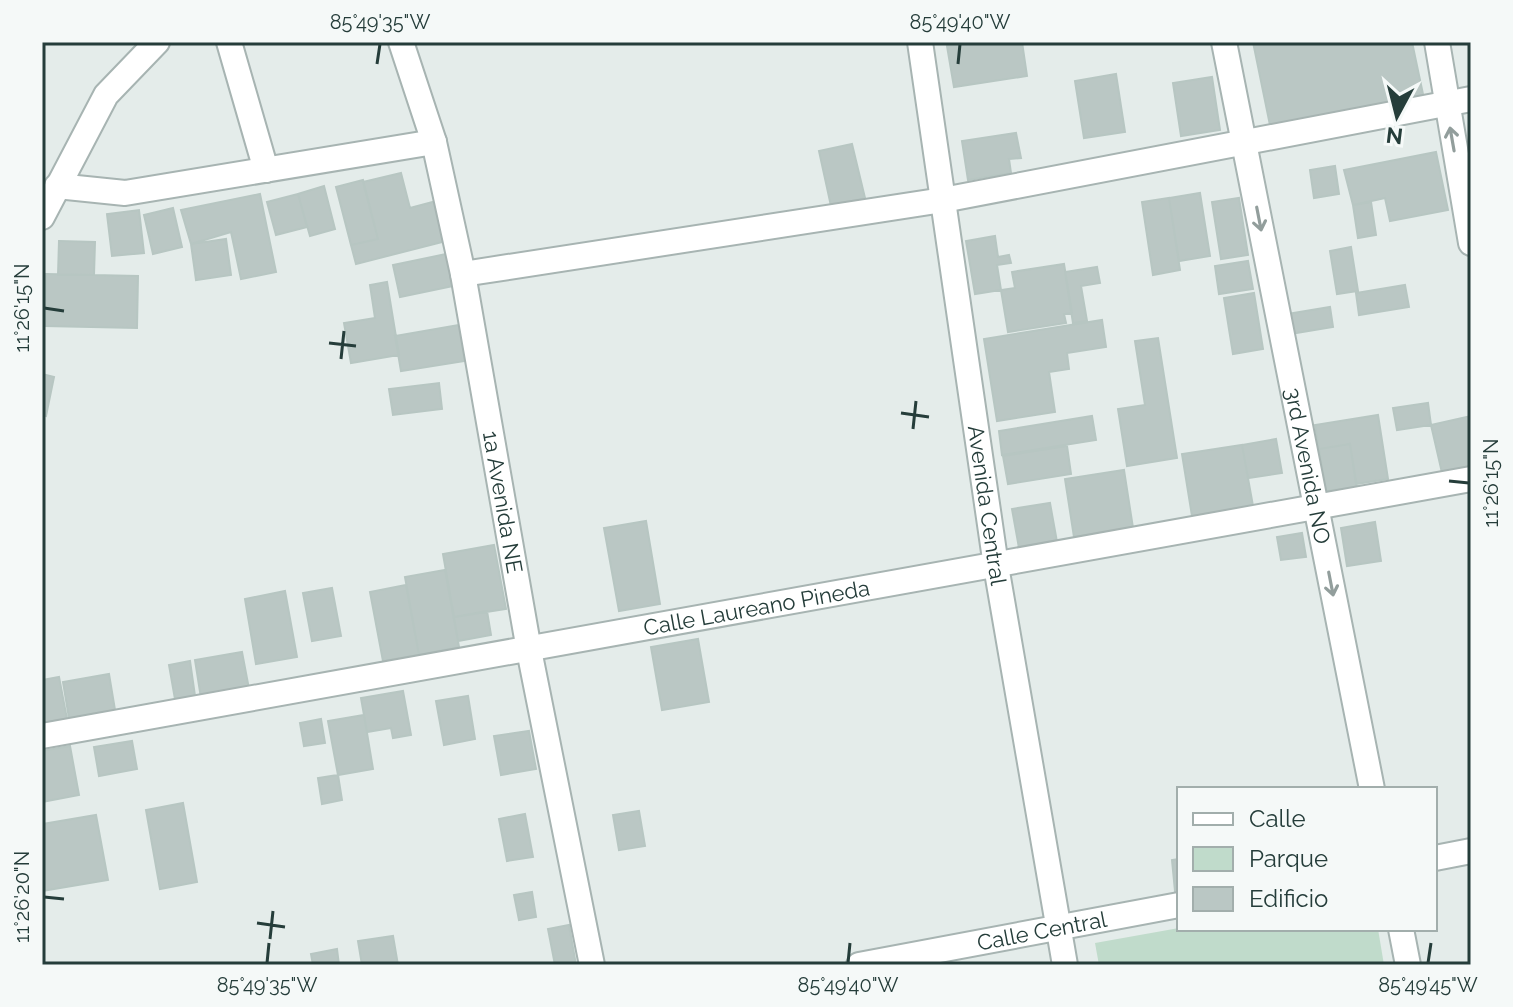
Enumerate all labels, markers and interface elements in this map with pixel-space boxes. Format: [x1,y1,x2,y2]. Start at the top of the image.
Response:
text: 85°49'35"W [330,10,430,34]
text: 85°49'40"W [910,10,1011,34]
north arrow [1357,76,1437,156]
text: N [1385,122,1404,150]
one-way arrow [1444,126,1459,152]
one-way arrow [1252,206,1267,232]
text: 11°26'15"N [10,263,34,353]
street label: 3rd Avenida NO [1280,385,1336,546]
street label: Avenida Central [963,424,1012,587]
street label: 1a Avenida NE [478,429,528,575]
text: 11°26'15"N [1479,438,1503,528]
one-way arrow [1325,571,1340,597]
street label: Calle Laureano Pineda [641,574,872,641]
legend [1177,787,1437,931]
text: Calle [1249,804,1306,833]
text: Parque [1249,844,1328,873]
text: 11°26'20"N [10,851,34,943]
text: Edificio [1249,884,1328,913]
street label: Calle Central [975,906,1109,956]
text: 85°49'35"W [217,973,317,997]
text: 85°49'40"W [798,973,899,997]
text: 85°49'45"W [1378,973,1478,997]

